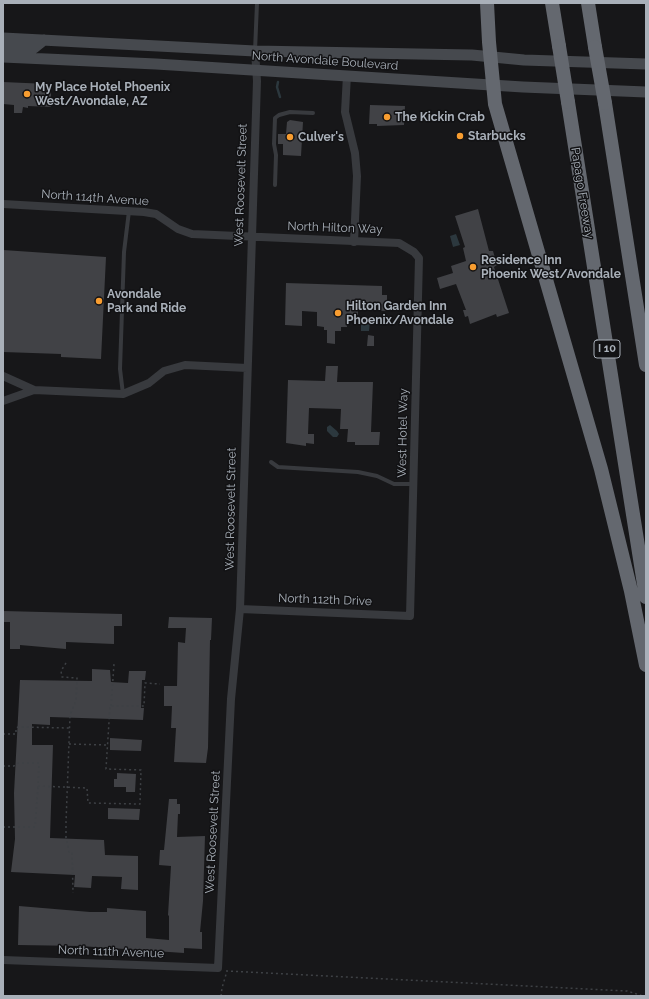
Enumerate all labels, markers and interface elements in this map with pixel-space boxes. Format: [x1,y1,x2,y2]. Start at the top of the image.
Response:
street label: North Avondale Boulevard [251,49,399,73]
place label: My Place Hotel Phoenix West/Avondale, AZ [35,80,170,108]
marker: My Place Hotel Phoenix West/Avondale, AZ [22,89,32,99]
place label: The Kickin Crab [395,110,485,124]
marker: The Kickin Crab [382,112,392,122]
street label: West Roosevelt Street [232,123,250,247]
place label: Starbucks [468,129,526,143]
place label: Culver's [298,130,344,144]
marker: Starbucks [455,131,465,141]
marker: Culver's [285,132,295,142]
street label: Papago Freeway [568,146,596,240]
street label: North 114th Avenue [41,187,149,209]
street label: North Hilton Way [287,219,383,237]
place label: Residence Inn Phoenix West/Avondale [481,253,621,281]
marker: Residence Inn Phoenix West/Avondale [468,262,478,272]
place label: Avondale Park and Ride [107,287,186,315]
marker: Avondale Park and Ride [94,296,104,306]
place label: Hilton Garden Inn Phoenix/Avondale [346,299,454,327]
marker: Hilton Garden Inn Phoenix/Avondale [333,308,343,318]
road number: I 10 [594,340,620,358]
street label: West Hotel Way [395,388,411,478]
street label: West Roosevelt Street [223,447,239,571]
street label: North 112th Drive [278,591,372,609]
street label: West Roosevelt Street [203,770,223,894]
street label: North 111th Avenue [58,943,164,961]

